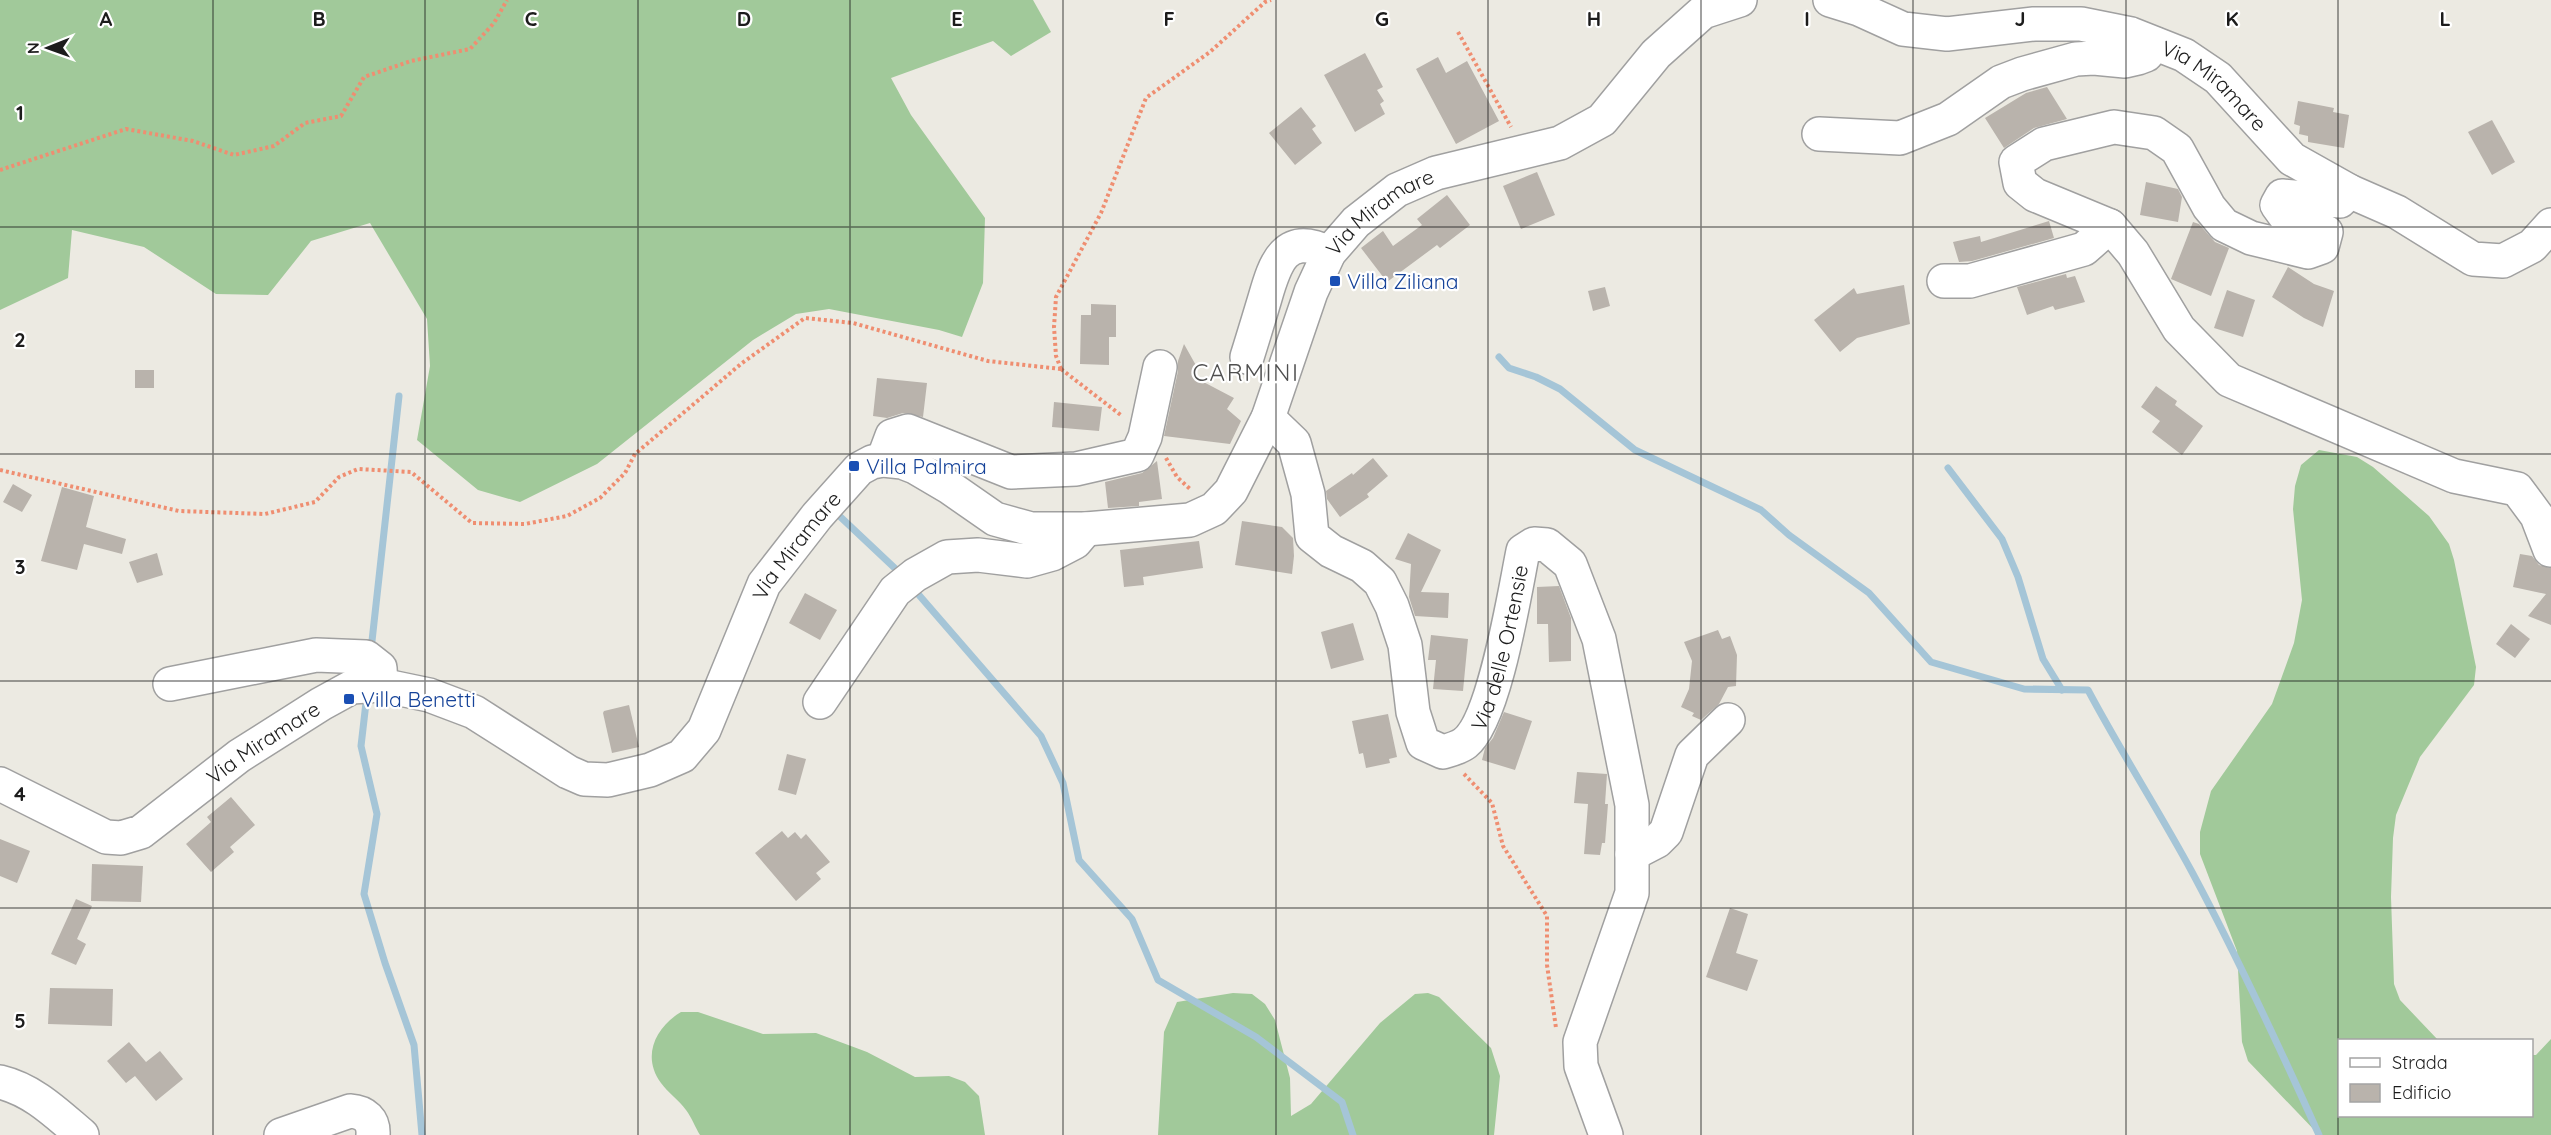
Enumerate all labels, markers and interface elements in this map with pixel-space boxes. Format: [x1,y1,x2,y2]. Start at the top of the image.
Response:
text: A [100,6,113,31]
text: B [312,6,326,31]
text: C [525,6,538,31]
text: D [737,6,751,31]
text: E [951,6,963,31]
text: F [1163,6,1175,31]
text: G [1375,6,1389,31]
text: H [1587,6,1601,31]
text: I [1804,6,1810,31]
text: J [2014,6,2026,31]
text: K [2225,6,2239,31]
text: L [2439,6,2451,31]
north arrow [18,18,78,78]
street label: Via Miramare [2158,34,2273,136]
text: N [23,42,43,54]
text: 1 [16,100,24,125]
street label: Via Miramare [1320,163,1438,261]
place label: Villa Ziliana [1347,268,1459,294]
marker: Villa Ziliana [1328,274,1342,288]
text: 2 [14,327,26,352]
district label: CARMINI [1192,357,1300,387]
place label: Villa Palmira [866,453,987,479]
marker: Villa Palmira [847,459,861,473]
street label: Via Miramare [746,486,846,603]
text: 3 [15,554,25,579]
street label: Via delle Ortensie [1465,563,1533,735]
place label: Villa Benetti [361,686,476,712]
marker: Villa Benetti [342,692,356,706]
street label: Via Miramare [201,695,324,789]
text: 4 [14,781,26,806]
text: 5 [14,1008,26,1033]
legend [2338,1039,2533,1117]
text: Strada [2392,1051,2448,1074]
text: Edificio [2392,1081,2451,1104]

